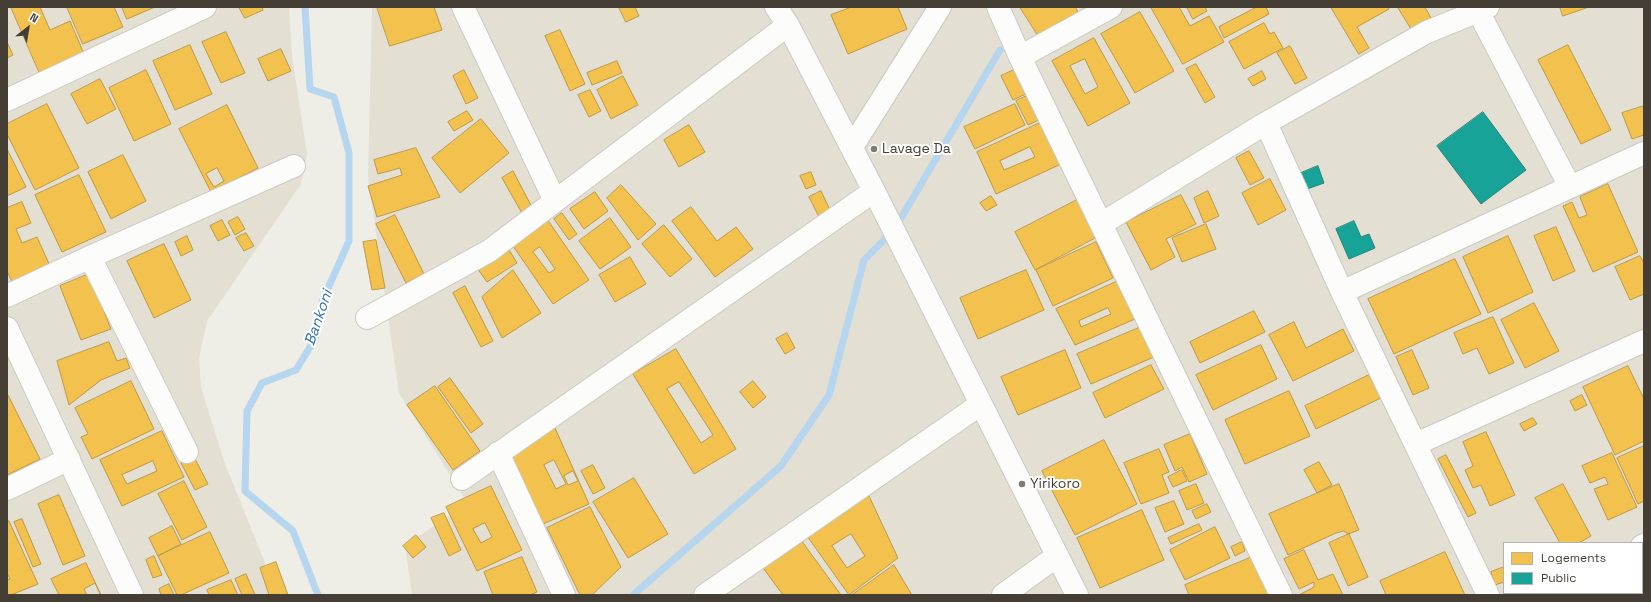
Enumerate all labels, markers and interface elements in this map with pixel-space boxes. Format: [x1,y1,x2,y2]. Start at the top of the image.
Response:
north arrow [8,8,48,48]
text: N [27,10,41,26]
place label: Lavage Da [882,141,951,157]
marker: Lavage Da [869,144,879,154]
water label: Bankoni [301,288,337,348]
place label: Yirikoro [1030,476,1080,492]
marker: Yirikoro [1017,479,1027,489]
legend [1503,542,1643,594]
text: Logements [1541,550,1606,566]
text: Public [1541,570,1576,586]

